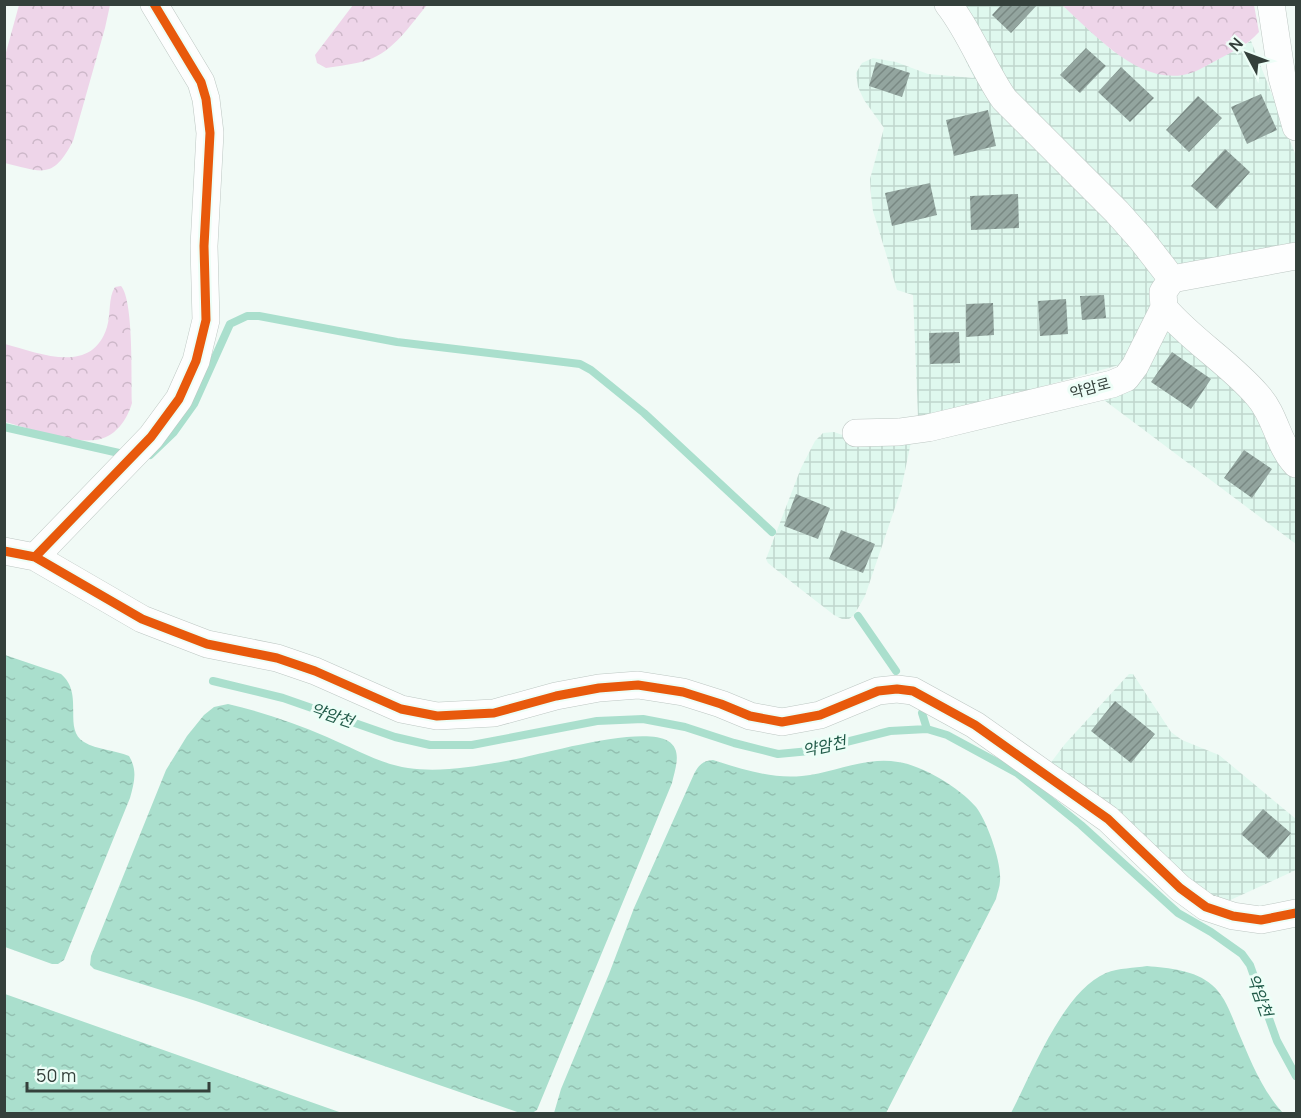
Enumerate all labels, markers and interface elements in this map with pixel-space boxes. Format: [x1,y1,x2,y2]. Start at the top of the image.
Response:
north arrow [1217,24,1277,84]
text: N [1224,33,1248,56]
street label: 약암로 [1067,372,1113,404]
water label: 약암천 [308,697,359,733]
water label: 약암천 [800,730,850,761]
water label: 약암천 [1242,970,1279,1022]
scale bar [27,1055,208,1093]
text: 50 m [36,1063,76,1087]

